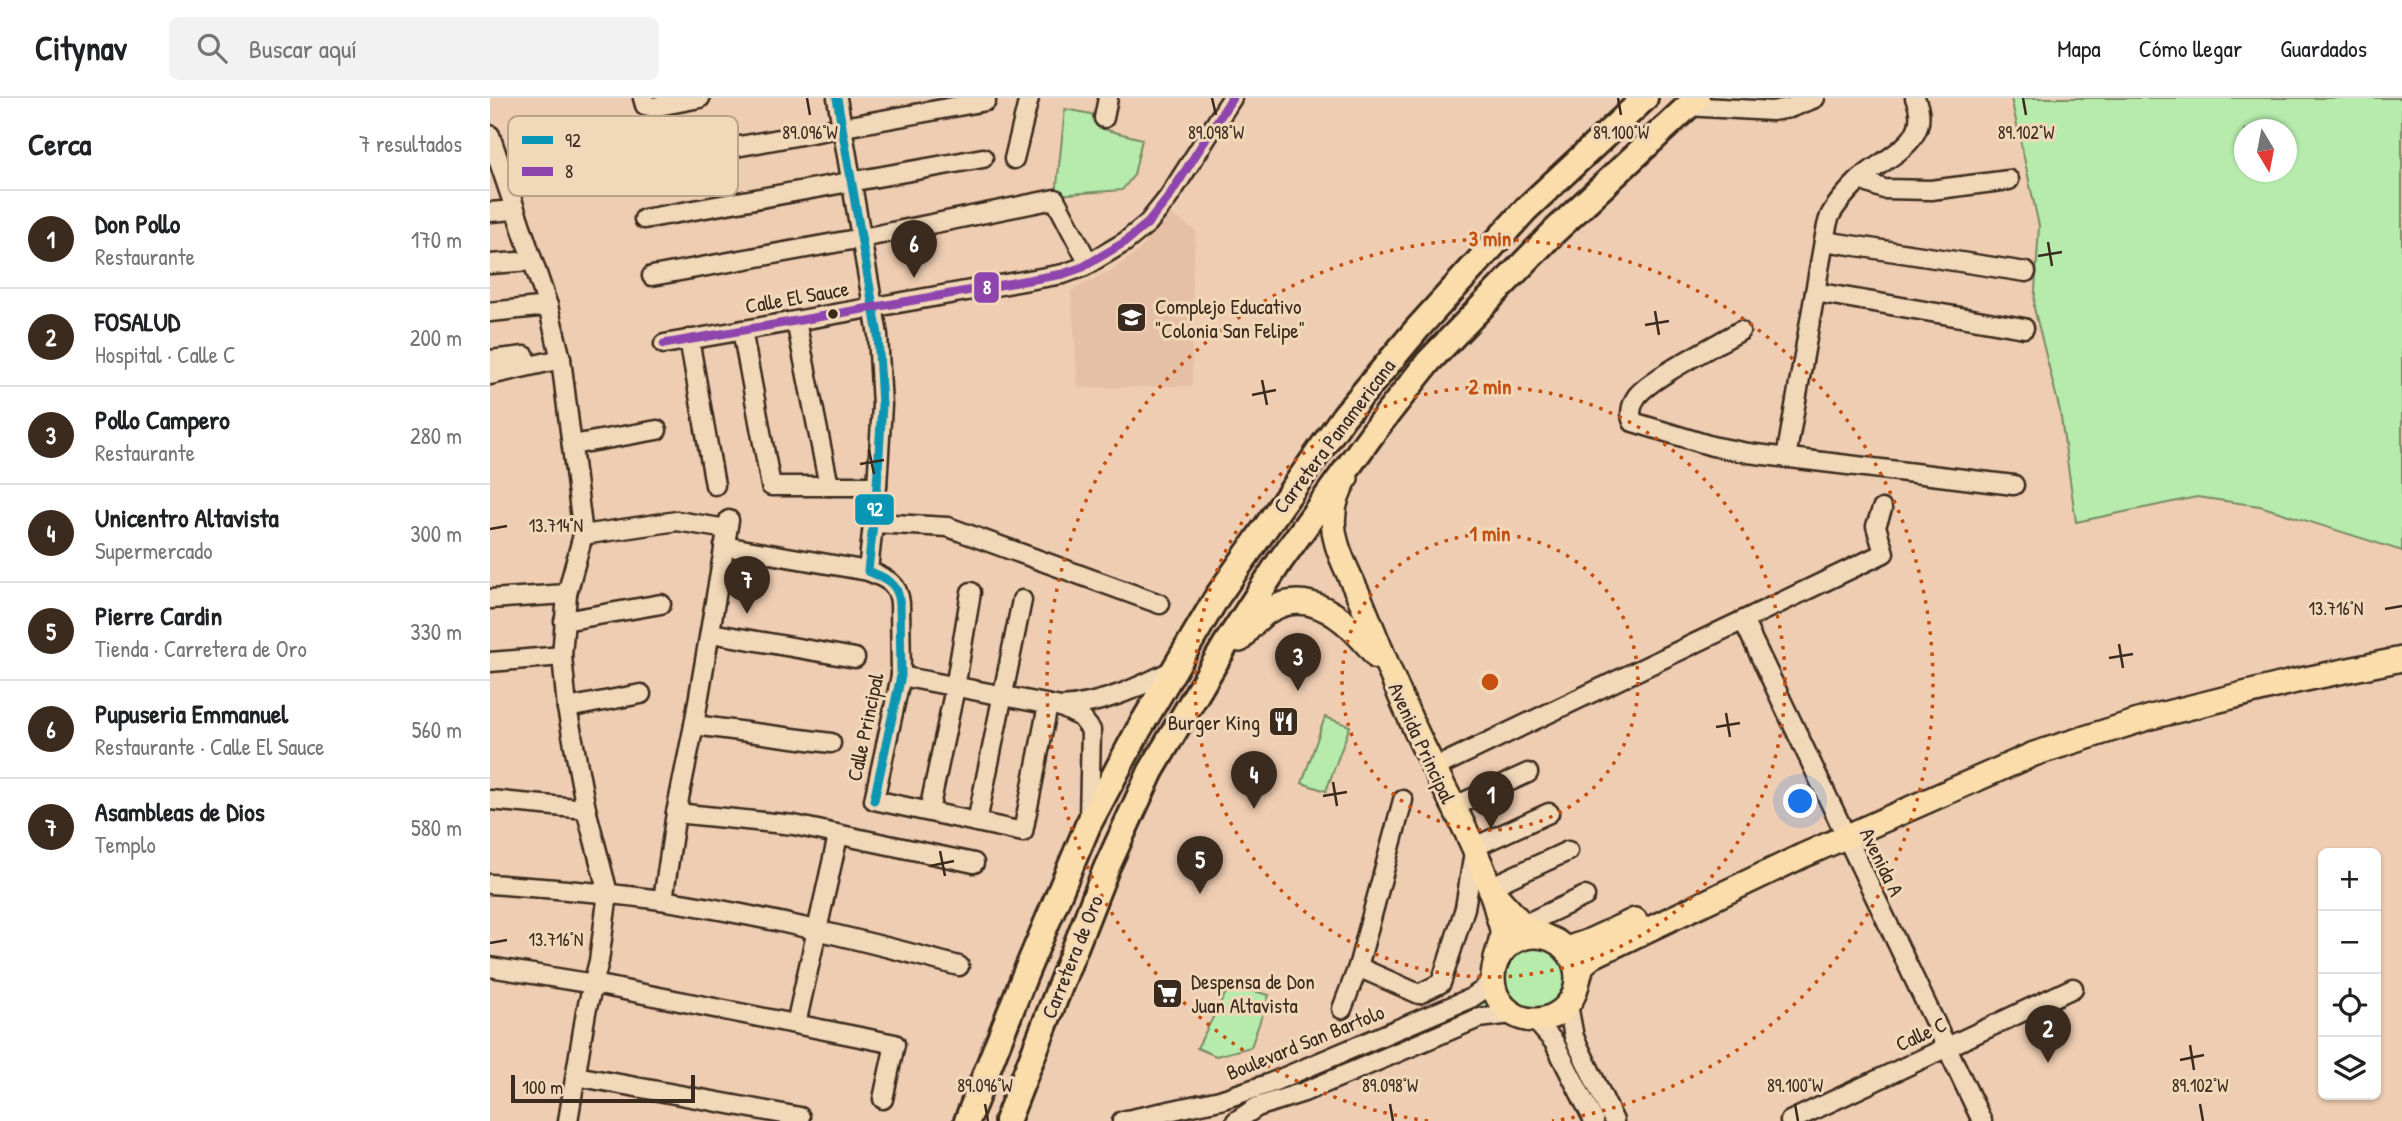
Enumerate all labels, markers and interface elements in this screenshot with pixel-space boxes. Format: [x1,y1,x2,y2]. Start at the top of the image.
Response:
search box [169,17,659,80]
text: Citynav [35,26,127,70]
icon: search [193,29,231,67]
text: Buscar aquí [249,31,357,66]
text: Mapa [2057,32,2101,64]
text: Cómo llegar [2139,32,2242,64]
text: Guardados [2280,32,2367,64]
legend [508,116,738,196]
north arrow [2234,119,2297,182]
text: 89.096°W [782,120,838,145]
text: 89.098°W [1188,120,1244,145]
text: 89.100°W [1593,120,1649,145]
text: 89.102°W [1998,120,2054,145]
text: Cerca [28,124,91,164]
text: 92 [565,127,581,153]
text: 7 resultados [359,128,462,159]
text: 8 [565,158,573,184]
text: Don Pollo [95,206,180,241]
pin: 6 [891,220,937,278]
text: 1 [47,224,55,255]
text: 170 m [411,224,462,255]
text: 3 min [1469,224,1511,253]
text: Restaurante [95,241,195,272]
line badge: 8 [973,271,1000,304]
street label: Calle El Sauce [743,274,851,320]
text: 8 [983,274,991,300]
place label: Complejo Educativo "Colonia San Felipe" [1155,292,1305,345]
school or university icon: Complejo Educativo "Colonia San Felipe" [1115,301,1149,335]
text: FOSALUD [95,304,180,339]
unlabelled marker [826,307,840,321]
text: 2 [46,322,56,353]
text: 200 m [410,322,462,353]
text: Hospital · Calle C [95,339,236,370]
street label: Carretera Panamericana [1266,353,1402,519]
text: 2 min [1468,372,1512,401]
text: Pollo Campero [95,402,230,437]
text: 3 [46,420,56,451]
text: 280 m [410,420,462,451]
text: Restaurante [95,437,195,468]
line badge: 92 [854,493,895,526]
text: 92 [867,496,883,522]
text: Unicentro Altavista [95,500,279,535]
text: 13.714°N [529,513,583,538]
text: 4 [47,518,55,549]
text: 300 m [410,518,462,549]
text: 1 min [1470,519,1510,548]
text: Supermercado [95,535,212,566]
pin: 7 [724,556,770,614]
text: 13.716°N [2309,596,2363,621]
text: Pierre Cardin [95,598,222,633]
text: 5 [46,616,56,647]
text: 330 m [410,616,462,647]
text: Tienda · Carretera de Oro [95,633,307,664]
pin: 3 [1275,633,1321,691]
street label: Calle Principal [839,670,891,784]
centre of rings [1478,670,1502,694]
street label: Avenida Principal [1381,678,1463,809]
text: Pupuseria Emmanuel [95,696,288,731]
restaurant icon: Burger King [1266,705,1300,739]
place label: Burger King [1168,708,1260,737]
text: 6 [46,714,56,745]
text: 560 m [412,714,462,745]
text: Restaurante · Calle El Sauce [95,731,325,762]
pin: 4 [1231,751,1277,809]
pin: 1 [1468,771,1514,829]
your location [1783,784,1817,818]
text: Asambleas de Dios [95,794,265,829]
text: 7 [45,812,57,843]
text: 580 m [411,812,462,843]
street label: Avenida A [1853,823,1911,901]
text: Templo [95,829,156,860]
pin: 5 [1177,836,1223,894]
map controls [2318,848,2381,1100]
button: + [2318,848,2381,911]
street label: Carretera de Oro [1034,891,1110,1023]
button: − [2318,911,2381,974]
text: 13.716°N [529,927,583,952]
place label: Despensa de Don Juan Altavista [1191,967,1315,1020]
button: locate [2318,974,2381,1037]
supermarket icon: Despensa de Don Juan Altavista [1151,976,1185,1010]
street label: Boulevard San Bartolo [1222,997,1388,1087]
pin: 2 [2025,1005,2071,1063]
street label: Calle C [1891,1010,1951,1058]
button: layers [2318,1037,2381,1100]
scale bar [511,1072,695,1104]
text: 89.096°W [957,1073,1013,1098]
text: 89.098°W [1362,1073,1418,1098]
text: 89.100°W [1767,1073,1823,1098]
text: 89.102°W [2172,1073,2228,1098]
text: 100 m [522,1074,563,1100]

